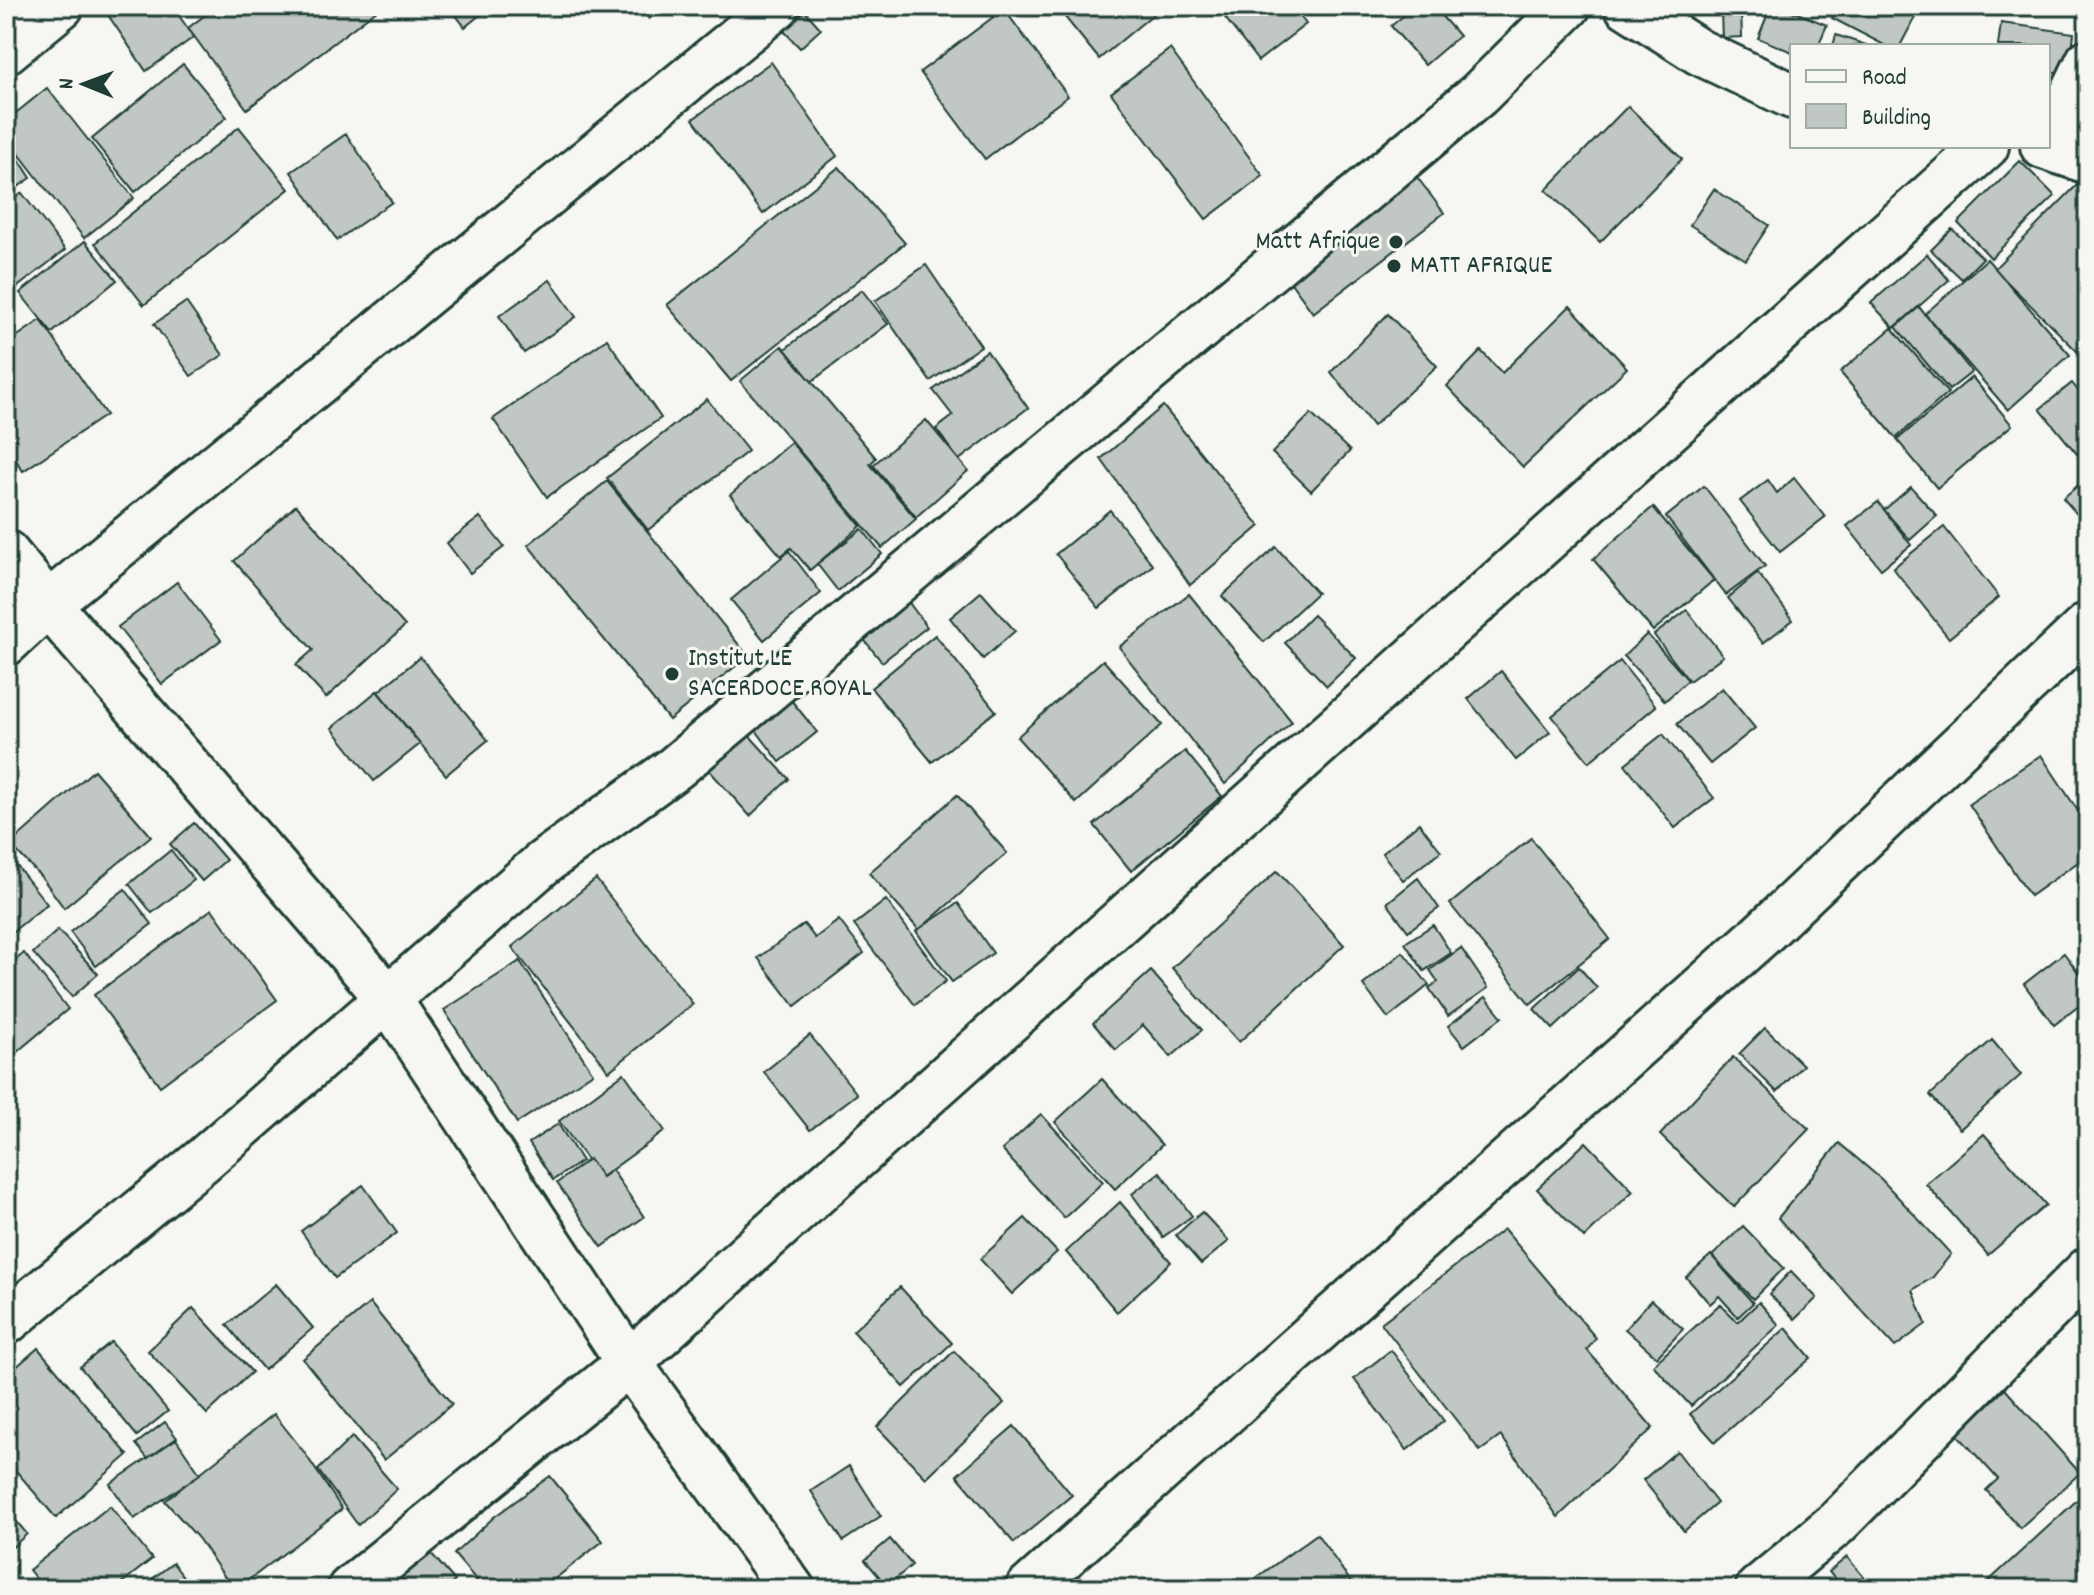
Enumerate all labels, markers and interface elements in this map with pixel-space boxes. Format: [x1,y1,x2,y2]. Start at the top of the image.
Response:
north arrow [44,44,124,124]
legend [1790,44,2050,148]
text: Road [1862,62,1907,96]
text: N [52,78,83,89]
text: Building [1862,102,1931,136]
place label: Matt Afrique [1255,224,1380,261]
marker: Matt Afrique [1387,233,1405,251]
place label: MATT AFRIQUE [1410,248,1552,285]
marker: MATT AFRIQUE [1385,257,1403,275]
place label: Institut LE SACERDOCE ROYAL [688,641,872,708]
marker: Institut LE SACERDOCE ROYAL [663,665,681,683]

